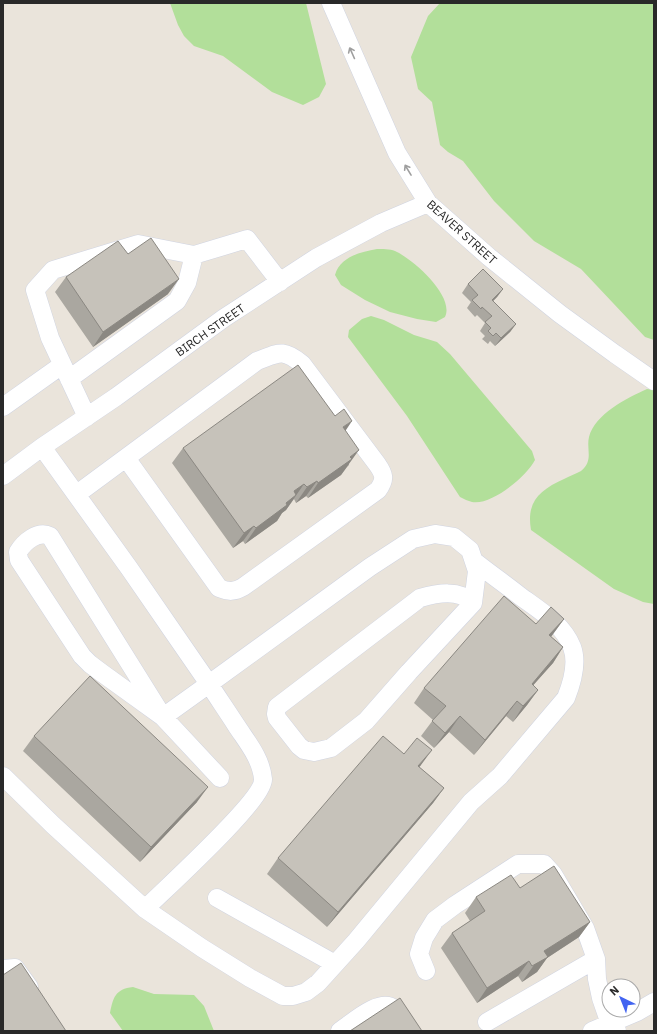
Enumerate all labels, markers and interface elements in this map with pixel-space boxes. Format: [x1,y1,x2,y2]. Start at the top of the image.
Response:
one-way arrow [348,47,355,59]
one-way arrow [403,164,411,176]
street label: BEAVER STREET [424,197,500,267]
street label: BIRCH STREET [172,300,248,359]
north arrow [601,978,641,1018]
text: N [606,983,622,999]

